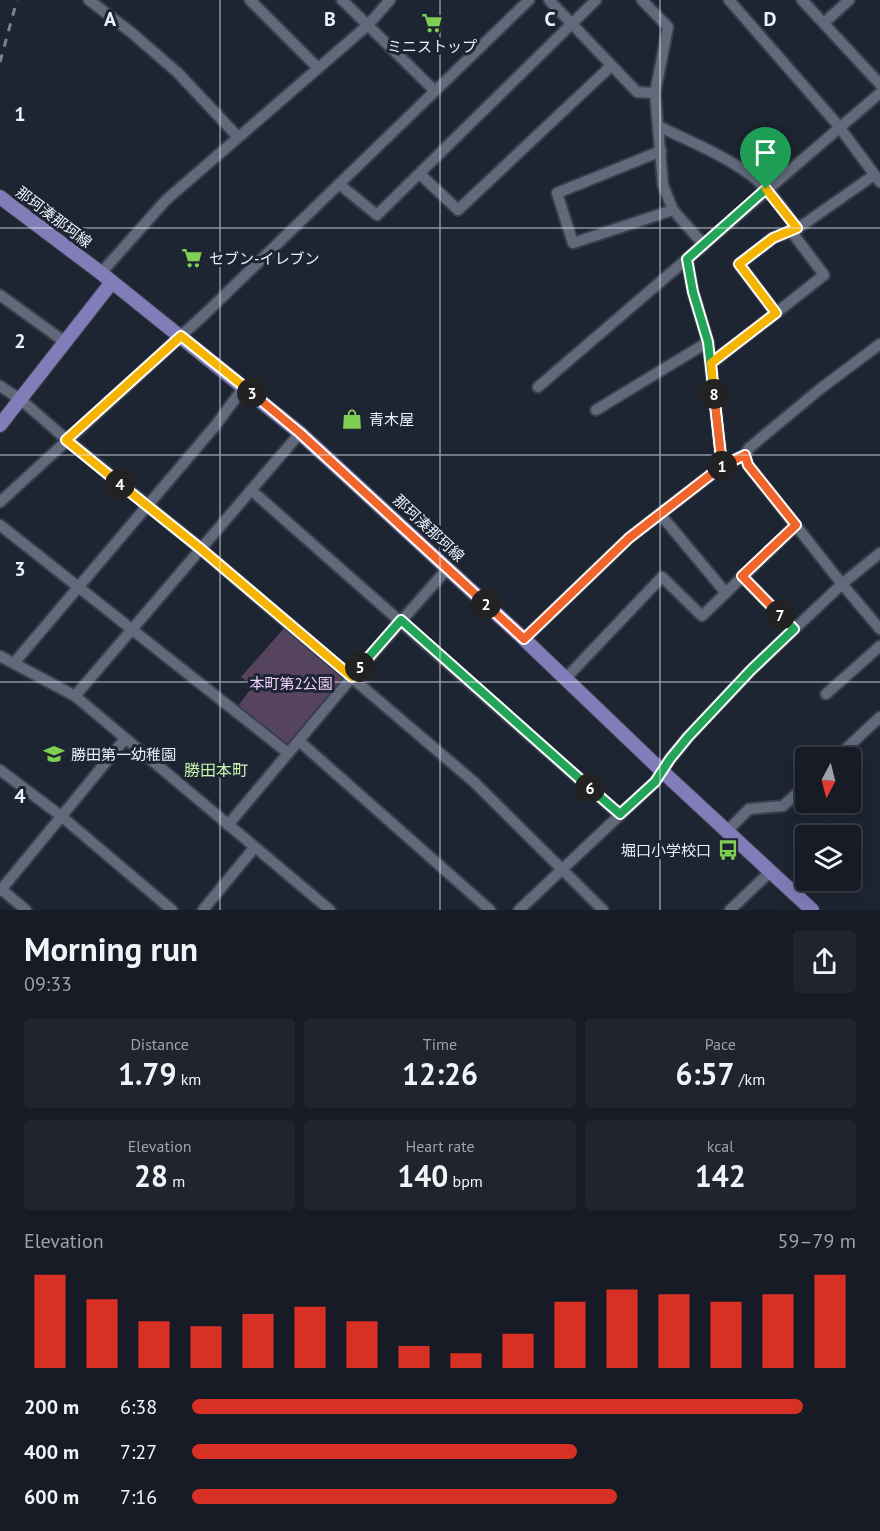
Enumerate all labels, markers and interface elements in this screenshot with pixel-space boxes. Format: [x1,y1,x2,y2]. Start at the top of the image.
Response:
text: A [104,6,117,32]
text: B [324,6,336,32]
text: C [544,6,556,32]
text: D [764,6,777,32]
supermarket icon: ミニストップ [420,11,444,35]
place label: ミニストップ [387,37,477,56]
text: 1 [14,101,26,127]
pin [740,127,791,189]
icon: arrive [749,136,782,169]
street label: 那珂湊那珂線 [12,182,96,252]
supermarket icon: セブン-イレブン [180,246,204,270]
place label: セブン-イレブン [209,249,319,268]
text: 2 [14,328,26,354]
pin: 3 [237,378,267,408]
pin: 8 [699,379,729,409]
text: 3 [247,383,257,403]
text: 8 [709,384,719,404]
shop icon: 青木屋 [340,407,364,431]
place label: 青木屋 [369,410,414,429]
pin: 1 [707,451,737,481]
text: 1 [717,456,727,476]
pin: 4 [105,469,135,499]
text: 4 [115,474,125,494]
street label: 那珂湊那珂線 [390,490,468,566]
text: 3 [14,556,26,582]
pin: 2 [471,589,501,619]
text: 2 [481,594,491,614]
pin: 7 [765,600,795,630]
text: 7 [775,605,785,625]
pin: 5 [345,652,375,682]
text: 5 [355,657,365,677]
park label: 本町第2公園 [249,674,333,693]
school or university icon: 勝田第一幼稚園 [42,742,66,766]
place label: 勝田第一幼稚園 [71,745,176,764]
north arrow [795,747,861,813]
map controls [795,747,861,891]
district label: 勝田本町 [184,760,248,780]
pin: 6 [575,773,605,803]
text: 6 [585,778,595,798]
text: 4 [14,783,26,809]
button: layers [795,825,861,891]
bus stop icon: 堀口小学校口 [716,838,740,862]
place label: 堀口小学校口 [621,841,711,860]
text: Morning run [24,927,198,970]
button: share [793,930,856,993]
text: 09:33 [24,971,72,997]
text: Distance [130,1034,189,1054]
text: Time [423,1034,457,1054]
text: Pace [705,1034,736,1054]
text: 1.79 [118,1054,176,1093]
text: 12:26 [402,1054,478,1093]
text: 6:57 [675,1054,735,1093]
text: km [176,1069,201,1089]
text: /km [735,1069,765,1089]
text: Elevation [128,1136,192,1156]
text: Heart rate [405,1136,475,1156]
text: kcal [707,1136,734,1156]
text: 28 [134,1156,168,1195]
text: 140 [397,1156,448,1195]
text: 142 [695,1156,746,1195]
text: m [168,1171,185,1191]
text: bpm [448,1171,483,1191]
text: Elevation [24,1228,104,1254]
text: 59–79 m [778,1228,856,1254]
text: 200 m [24,1394,79,1420]
text: 6:38 [120,1394,157,1420]
text: 400 m [24,1439,79,1465]
text: 7:27 [120,1439,157,1465]
text: 600 m [24,1484,79,1510]
text: 7:16 [120,1484,157,1510]

